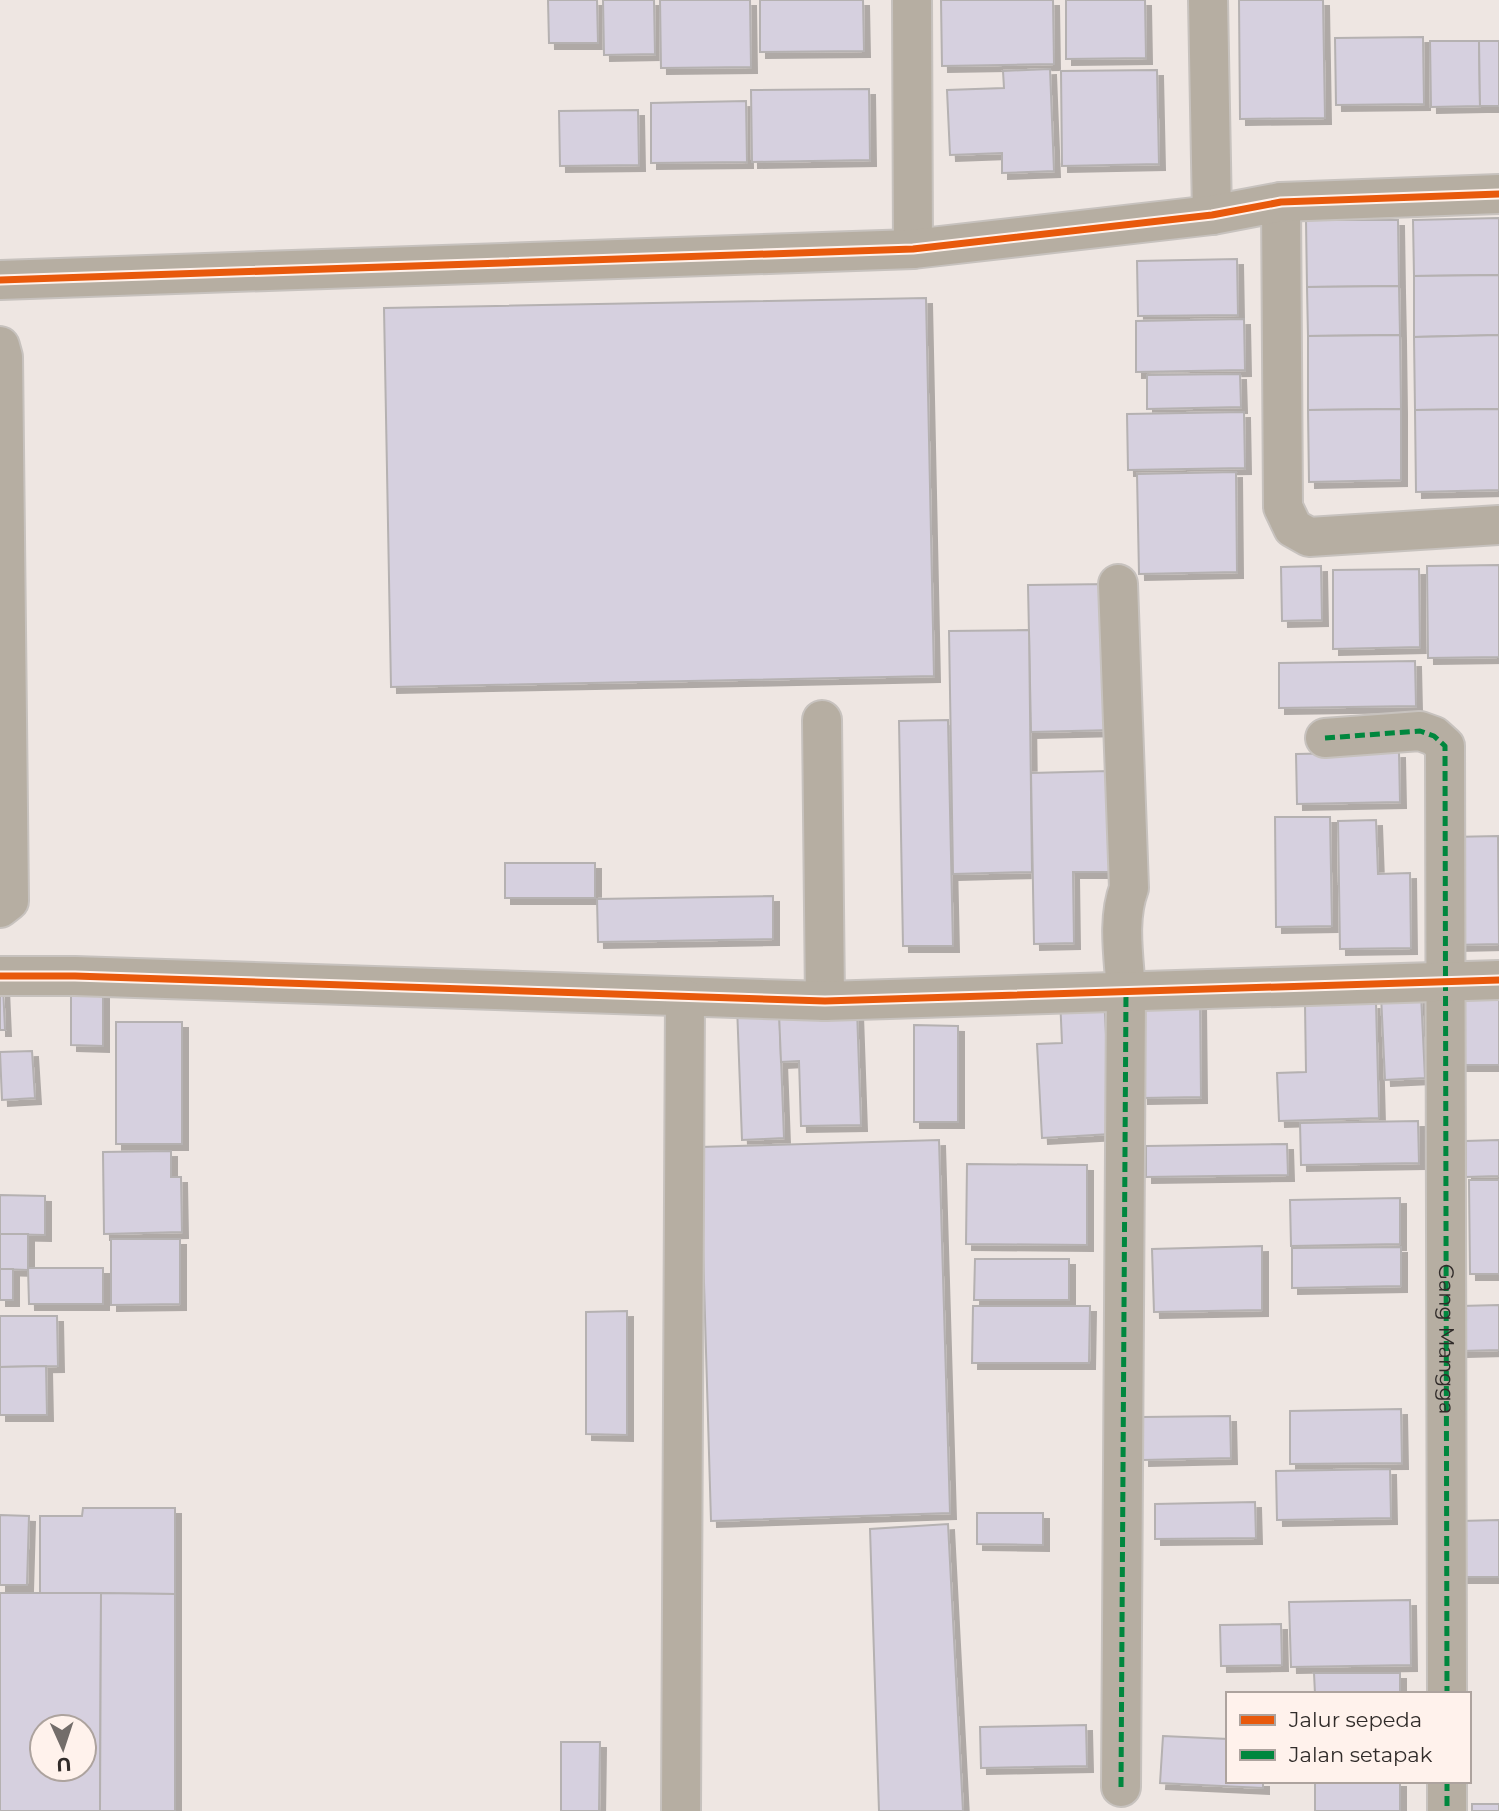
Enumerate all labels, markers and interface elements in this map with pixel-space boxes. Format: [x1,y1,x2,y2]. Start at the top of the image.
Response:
street label: Gang Mangga [1434,1264,1459,1414]
legend [1226,1692,1471,1783]
text: Jalur sepeda [1288,1707,1422,1732]
north arrow [28,1713,98,1783]
text: Jalan setapak [1288,1742,1433,1767]
text: U [56,1753,72,1776]

